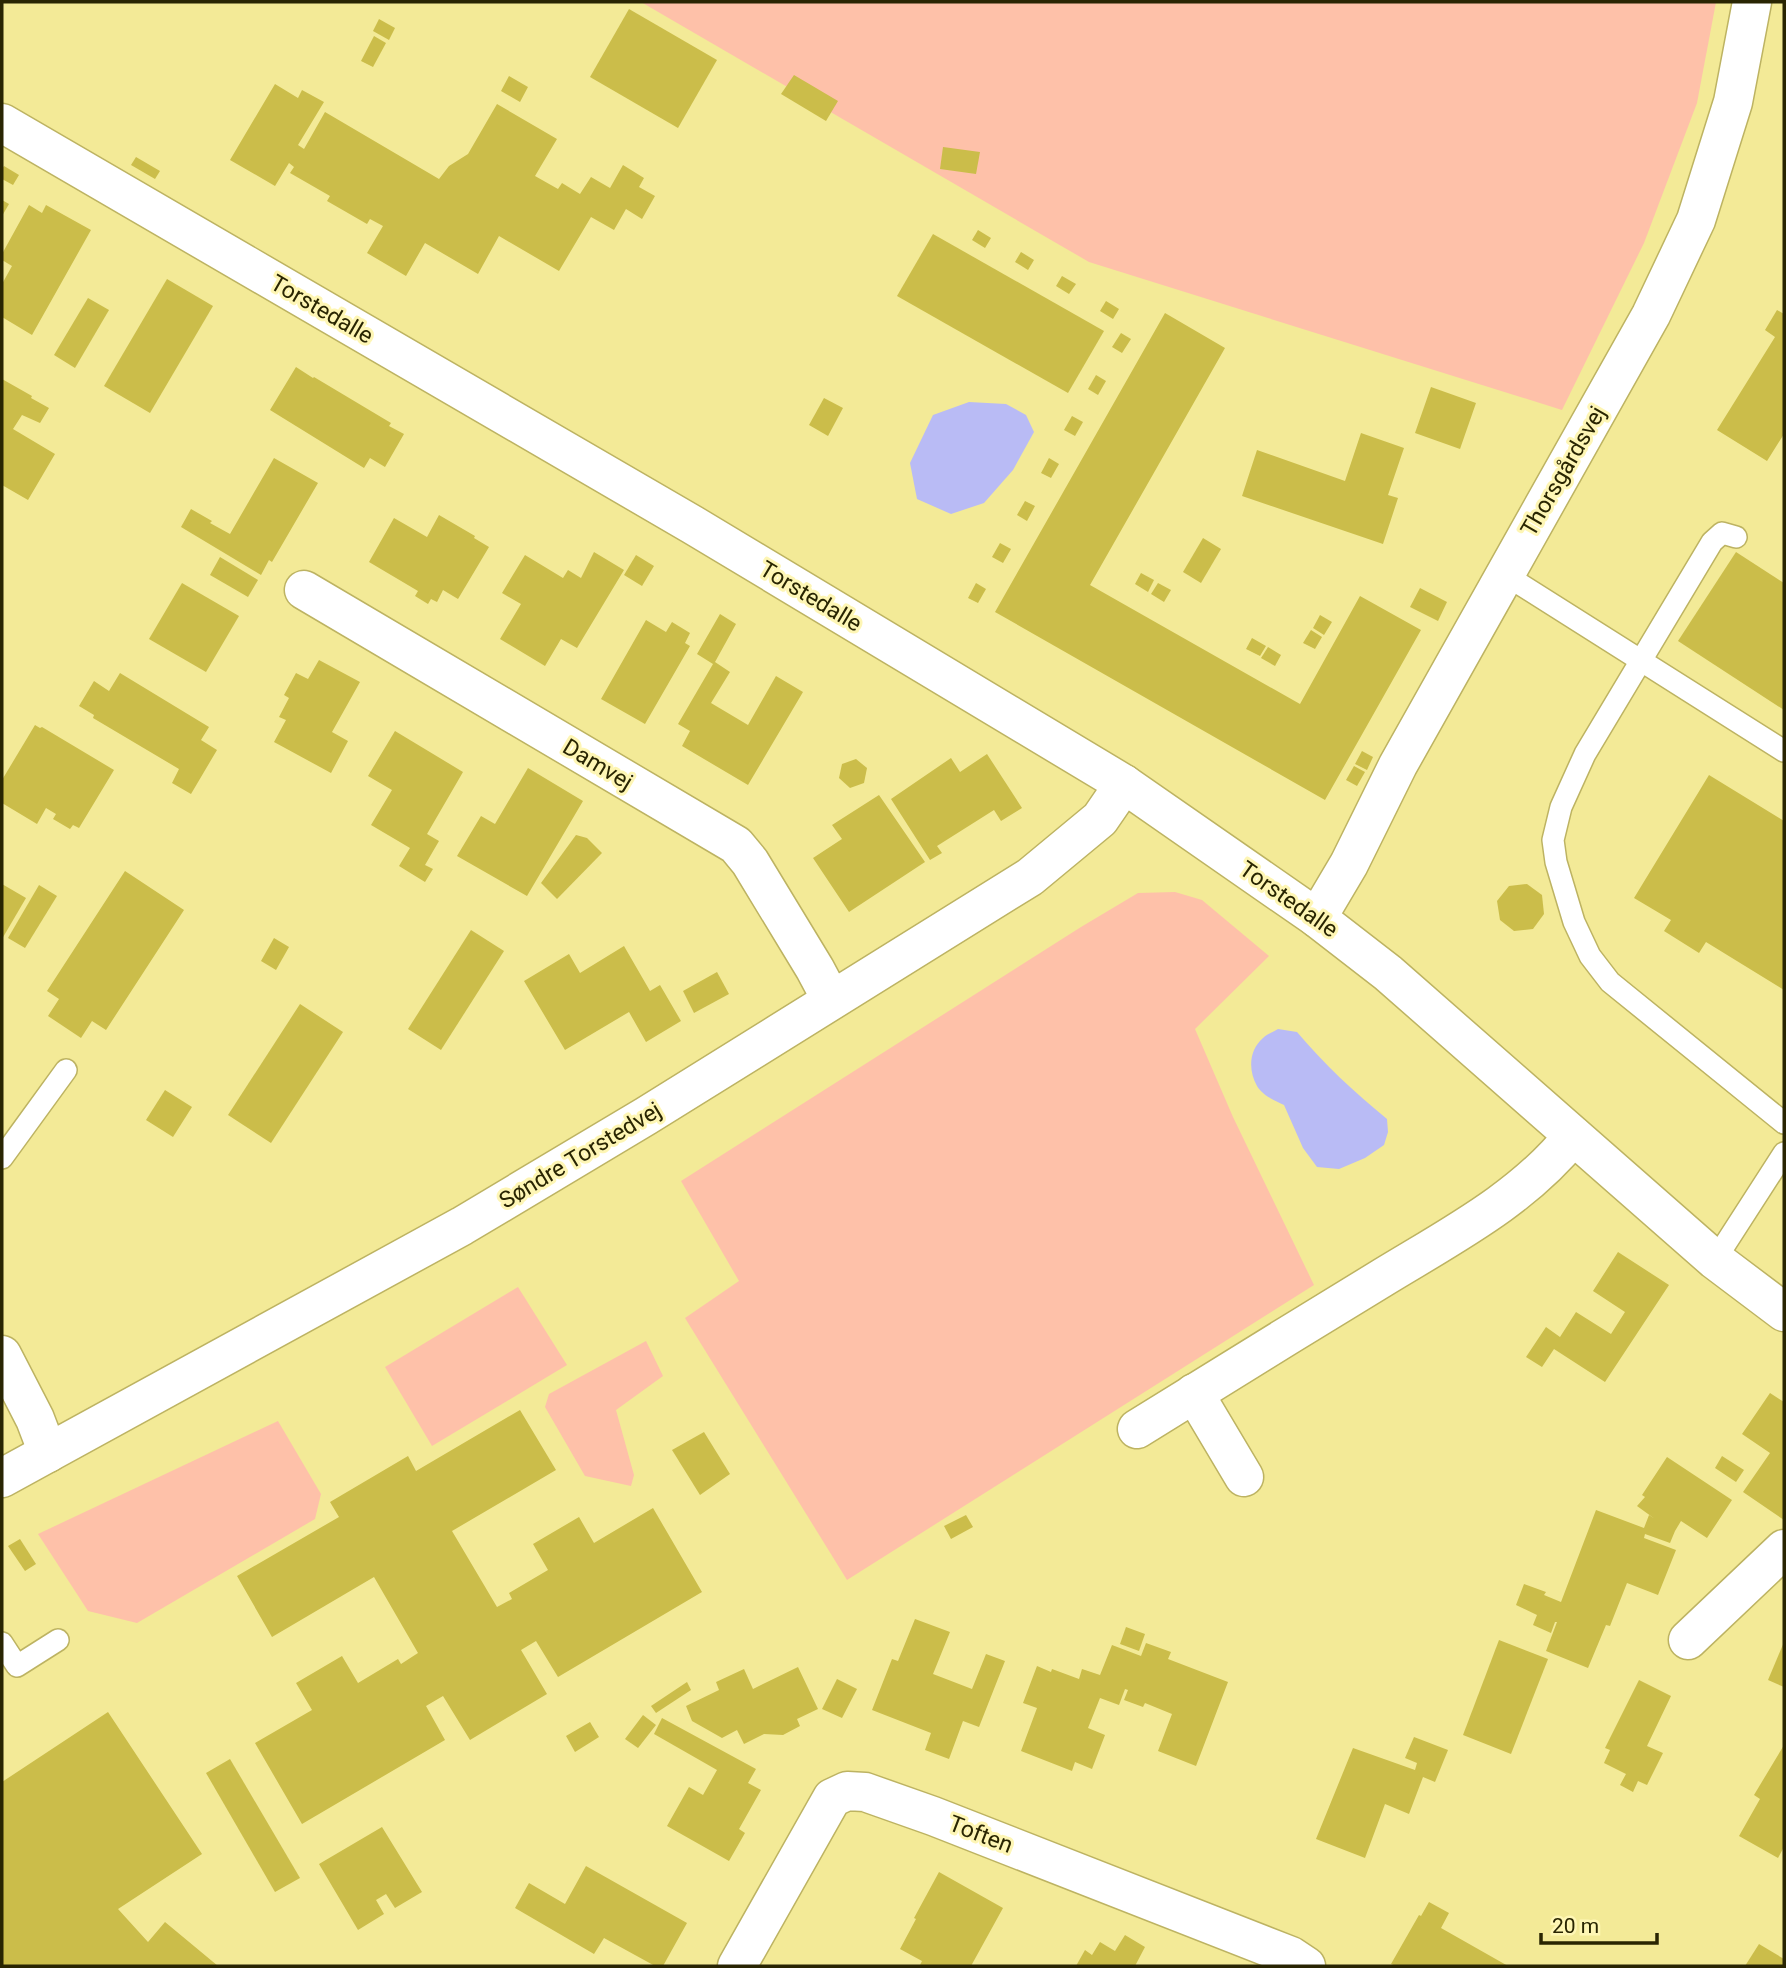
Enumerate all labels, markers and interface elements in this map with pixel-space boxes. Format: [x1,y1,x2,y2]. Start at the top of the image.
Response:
street label: Torstedalle [266,269,378,350]
street label: Thorsgårdsvej [1515,401,1612,541]
street label: Torstedalle [755,556,867,637]
street label: Damvej [558,733,637,796]
street label: Torstedalle [1234,856,1343,943]
street label: Søndre Torstedvej [494,1096,666,1214]
street label: Toften [945,1810,1017,1859]
scale bar [1541,1902,1656,1946]
text: 20 m [1552,1914,1599,1938]

